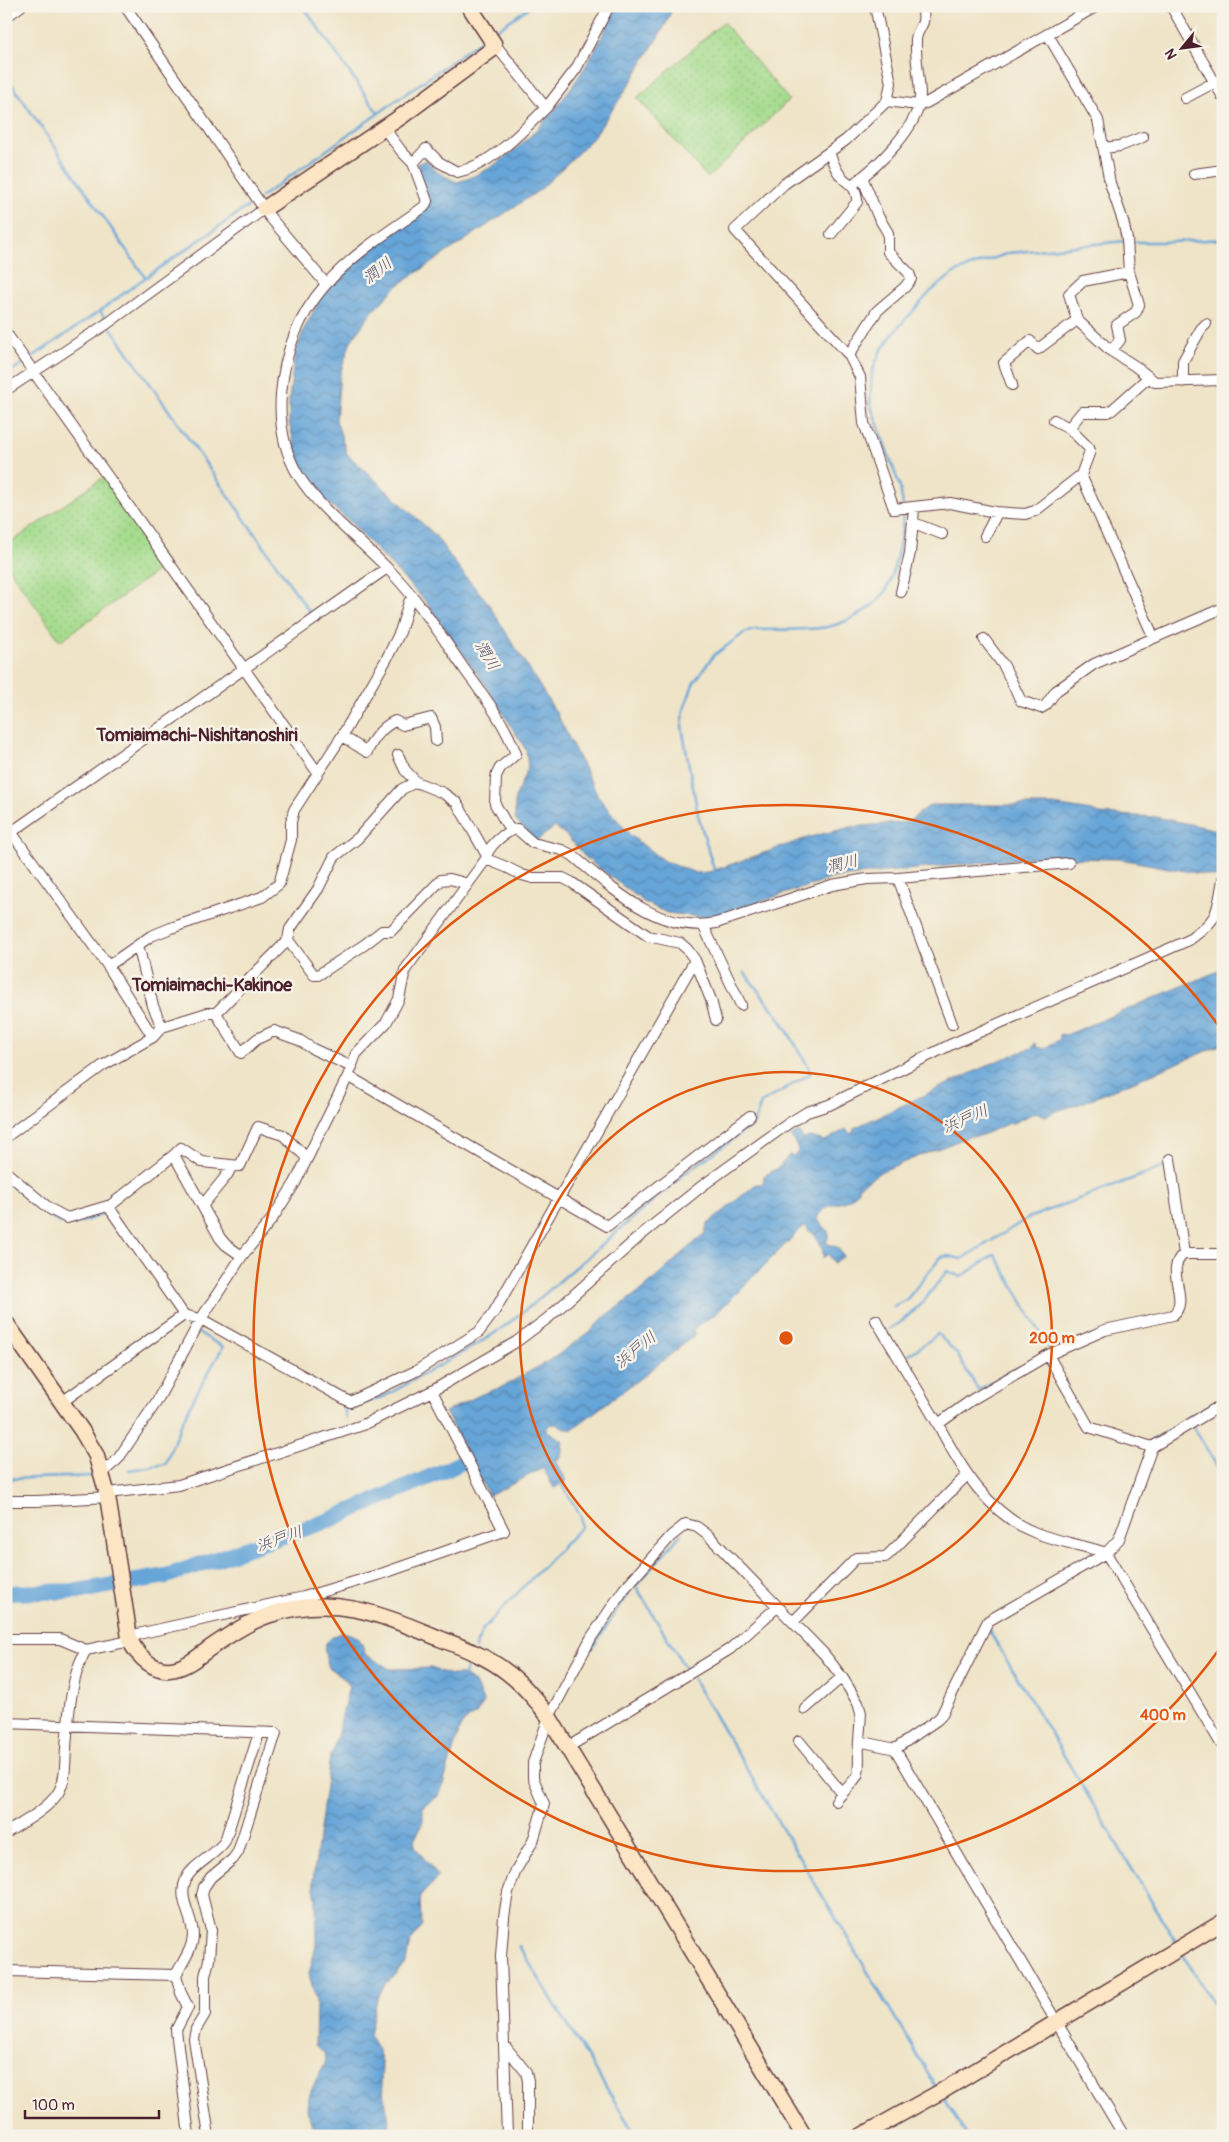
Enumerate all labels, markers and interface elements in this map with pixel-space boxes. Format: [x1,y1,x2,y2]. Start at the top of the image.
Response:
north arrow [1156,22,1206,72]
text: N [1161,46,1181,62]
water label: 潤川 [359,253,396,289]
water label: 潤川 [470,637,504,674]
district label: Tomiaimachi-Nishitanoshiri [95,724,298,747]
water label: 潤川 [824,851,860,877]
district label: Tomiaimachi-Kakinoe [131,974,293,997]
water label: 浜戸川 [939,1100,991,1138]
water label: 浜戸川 [611,1327,661,1373]
centre of rings [777,1329,795,1347]
text: 200 m [1029,1329,1075,1348]
water label: 浜戸川 [253,1522,305,1556]
text: 400 m [1140,1706,1186,1725]
scale bar [25,2087,159,2119]
text: 100 m [32,2096,75,2115]

